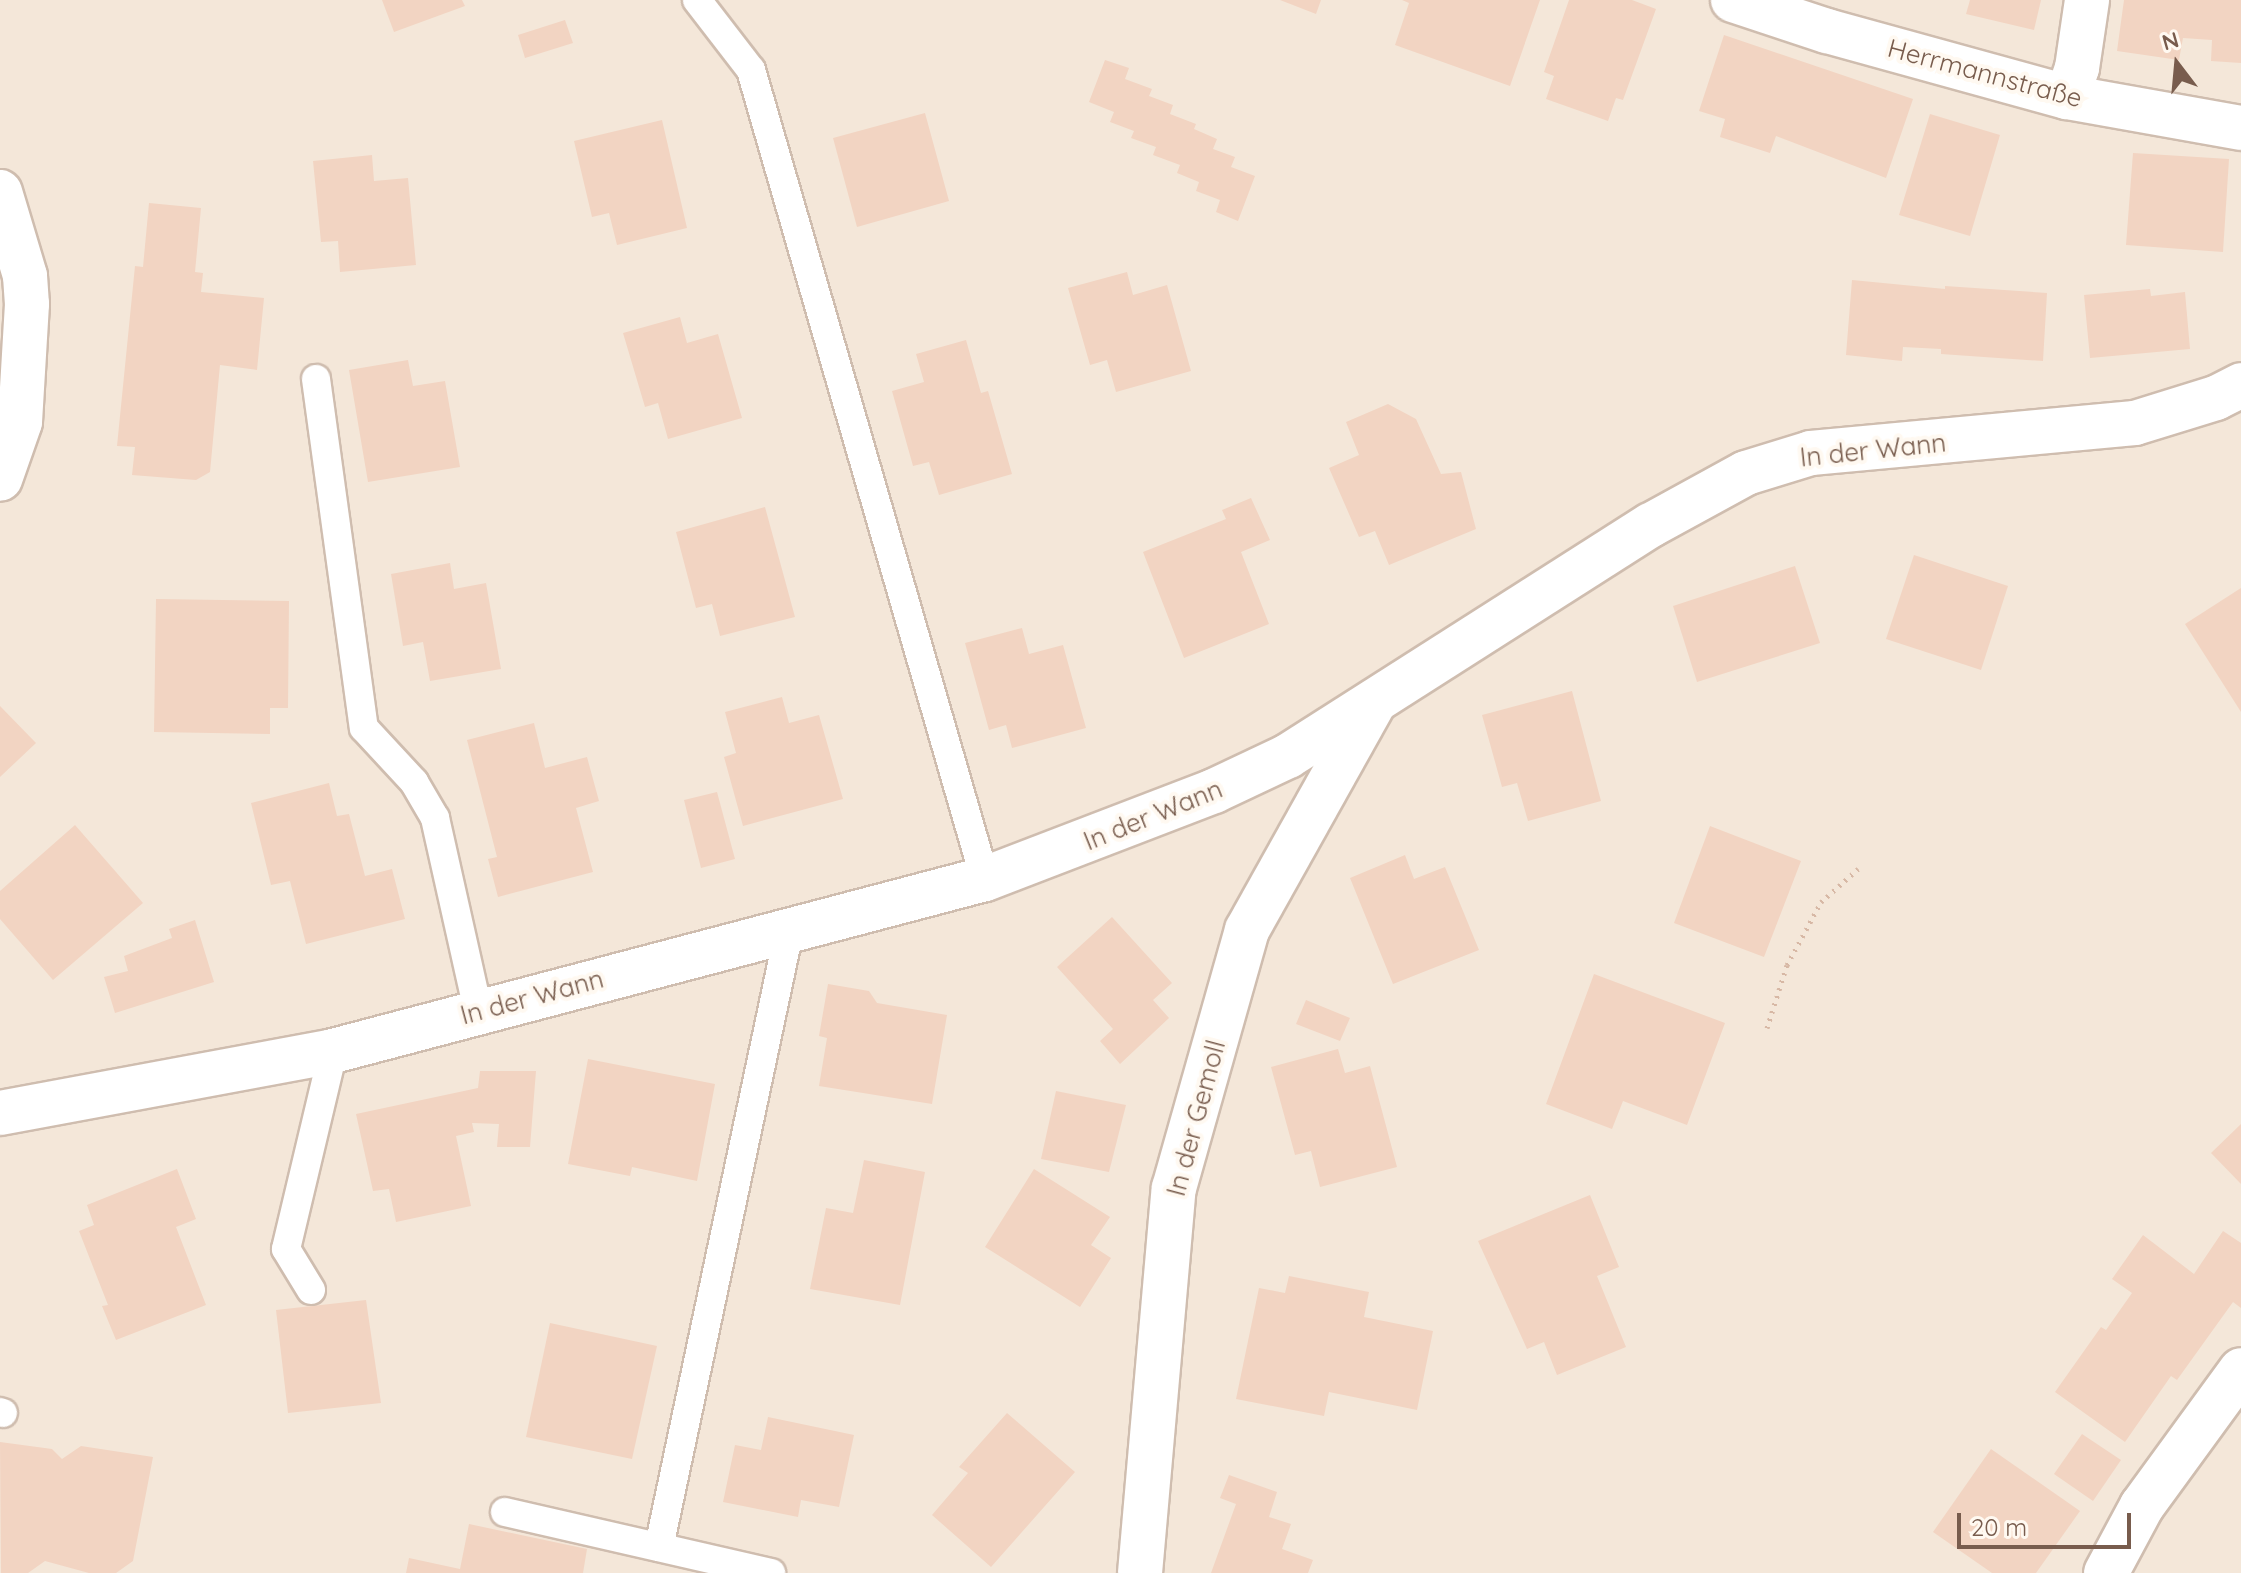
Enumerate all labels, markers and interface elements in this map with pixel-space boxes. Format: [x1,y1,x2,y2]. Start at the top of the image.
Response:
north arrow [2137,24,2217,104]
text: N [2159,25,2182,57]
street label: Herrmannstraße [1884,32,2086,114]
street label: In der Wann [1798,427,1948,473]
street label: In der Wann [1079,773,1227,857]
street label: In der Wann [457,963,607,1031]
street label: In der Gemoll [1160,1037,1232,1199]
scale bar [1961,1497,2135,1547]
text: 20 m [1971,1512,2027,1542]

